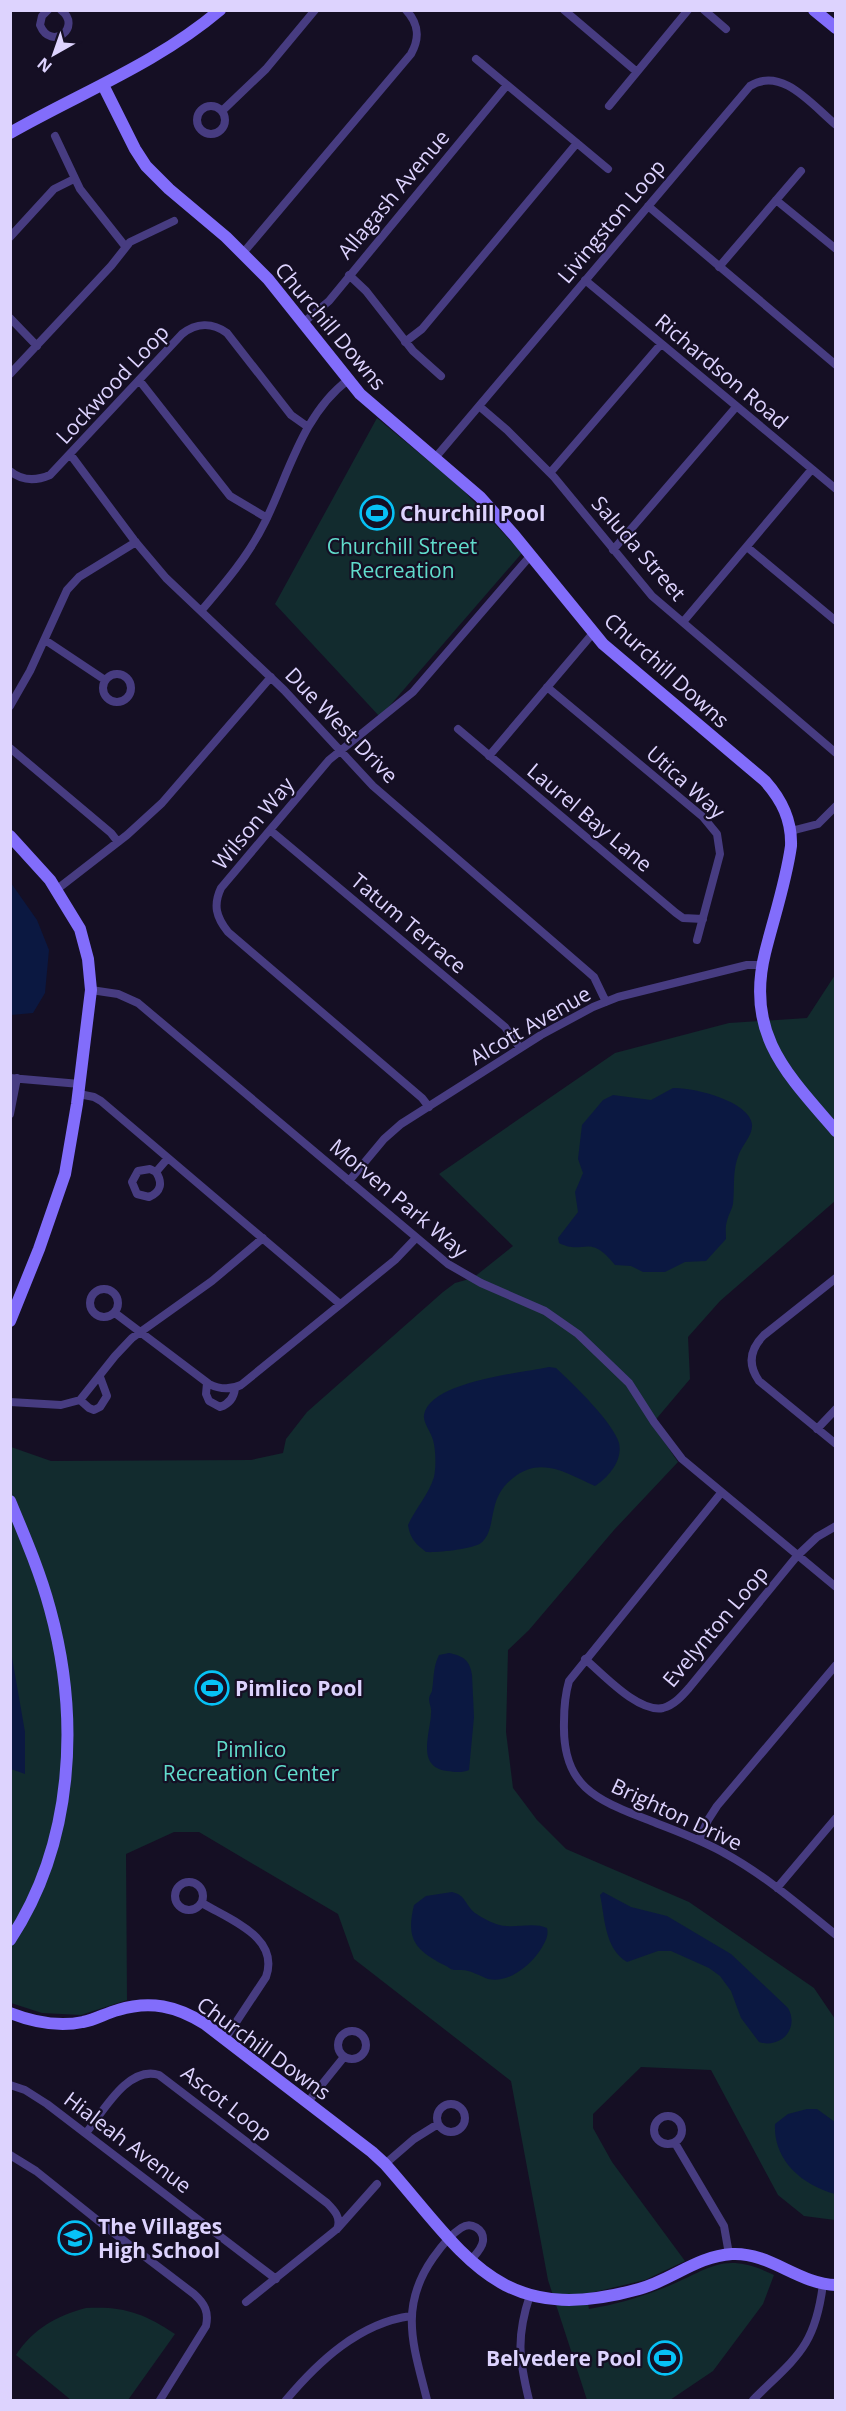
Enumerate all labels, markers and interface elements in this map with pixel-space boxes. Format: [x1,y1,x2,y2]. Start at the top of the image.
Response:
north arrow [24,24,84,84]
text: N [32,53,56,78]
street label: Allagash Avenue [331,124,455,264]
street label: Livingston Loop [551,153,671,289]
street label: Churchill Downs [269,256,393,396]
street label: Richardson Road [650,307,794,435]
street label: Lockwood Loop [49,318,175,450]
street label: Saluda Street [586,490,692,606]
sports icon: Churchill Pool [359,495,395,531]
place label: Churchill Pool [400,499,545,527]
park label: Churchill Street Recreation [327,532,477,584]
street label: Churchill Downs [599,606,735,734]
street label: Due West Drive [280,661,404,789]
street label: Utica Way [641,739,732,825]
street label: Laurel Bay Lane [522,756,658,878]
street label: Wilson Way [206,771,300,875]
street label: Tatum Terrace [345,866,473,980]
street label: Alcott Avenue [465,979,595,1071]
street label: Morven Park Way [324,1132,474,1264]
street label: Evelynton Loop [656,1559,774,1693]
sports icon: Pimlico Pool [194,1670,230,1706]
place label: Pimlico Pool [235,1674,363,1702]
park label: Pimlico Recreation Center [163,1735,340,1787]
street label: Brighton Drive [607,1771,747,1857]
street label: Churchill Downs [191,1990,337,2106]
street label: Ascot Loop [176,2059,278,2147]
street label: Hialeah Avenue [59,2085,197,2199]
place label: The Villages High School [98,2212,222,2264]
school or university icon: The Villages High School [57,2220,93,2256]
sports icon: Belvedere Pool [647,2340,683,2376]
place label: Belvedere Pool [486,2344,642,2372]

